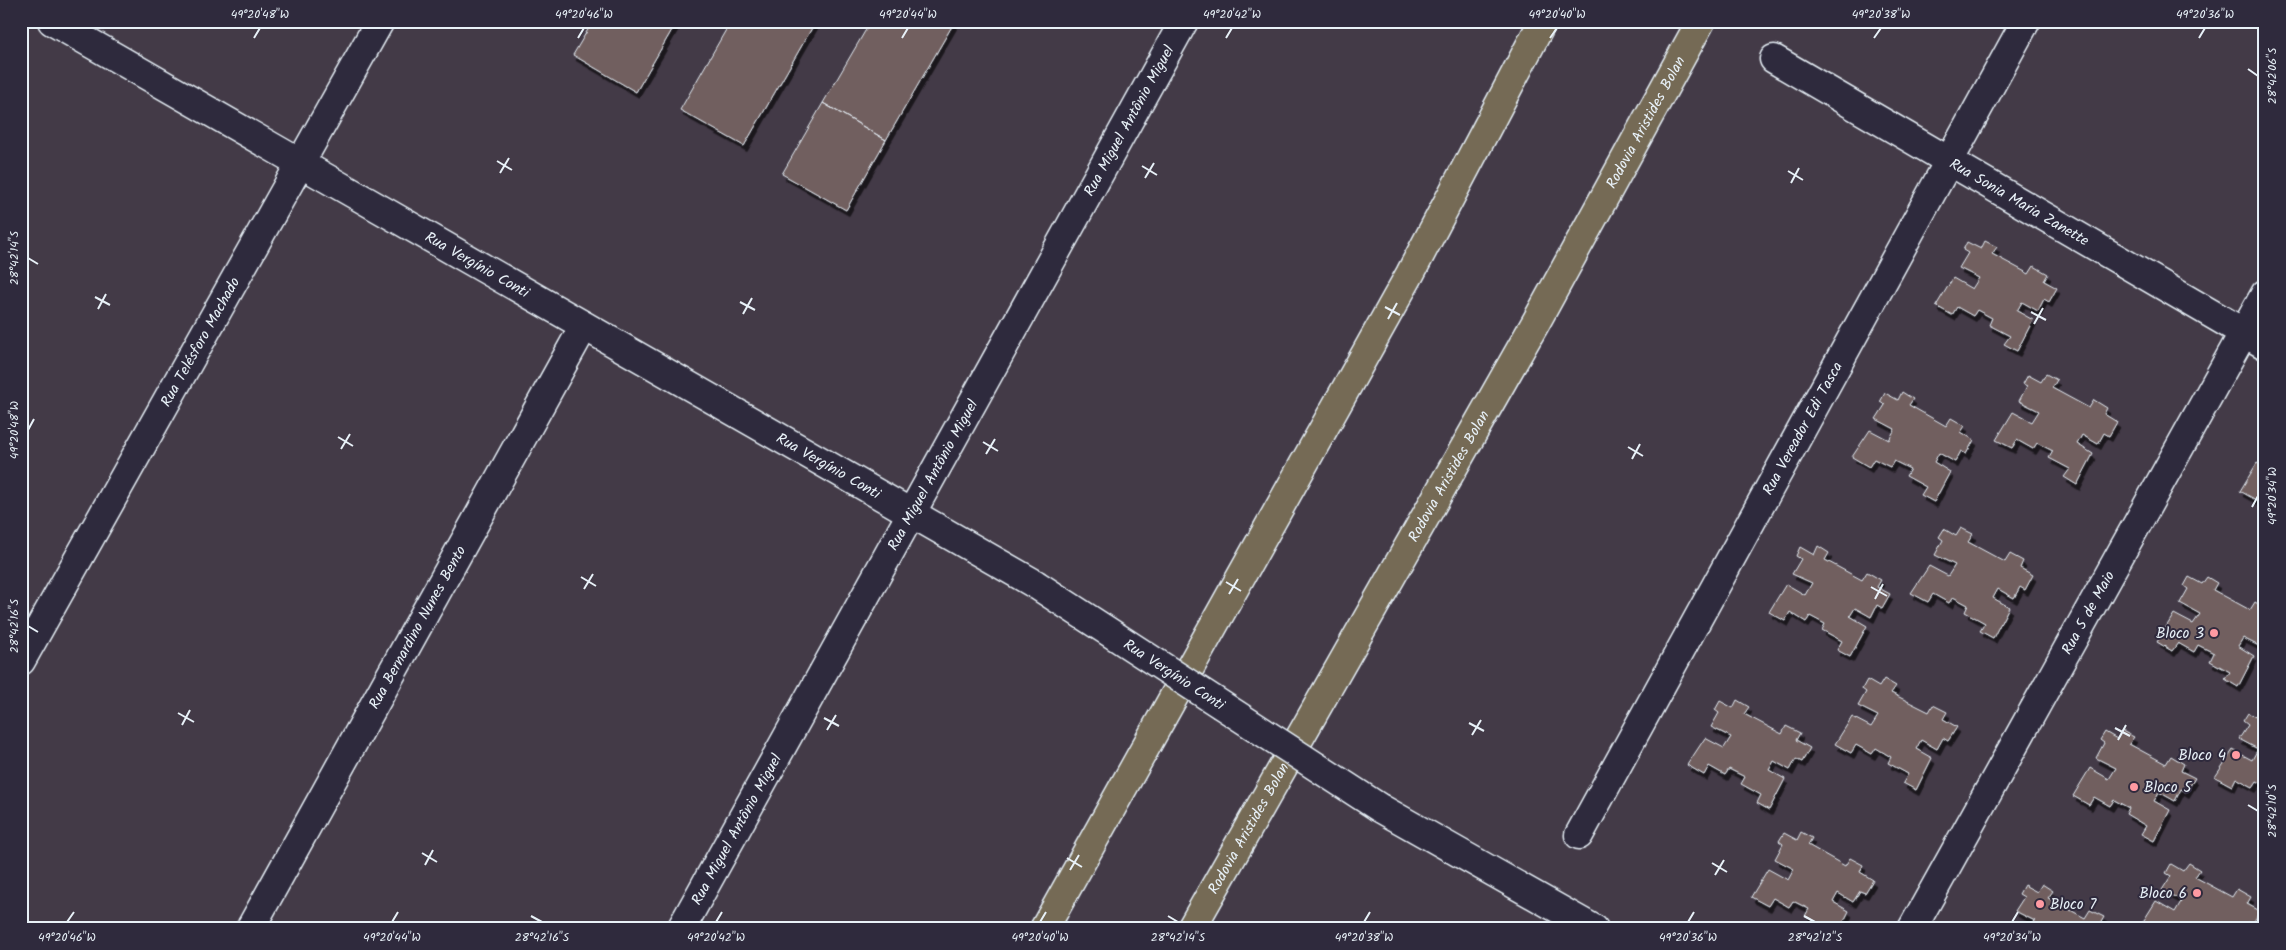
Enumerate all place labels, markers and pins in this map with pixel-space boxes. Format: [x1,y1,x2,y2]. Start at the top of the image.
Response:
place label: Bloco 3 [2156,622,2204,646]
marker: Bloco 3 [2208,627,2220,639]
place label: Bloco 4 [2178,744,2226,768]
marker: Bloco 4 [2230,749,2242,761]
place label: Bloco 5 [2144,776,2193,800]
marker: Bloco 5 [2128,781,2140,793]
place label: Bloco 6 [2139,882,2187,906]
marker: Bloco 6 [2191,887,2203,899]
place label: Bloco 7 [2050,893,2098,917]
marker: Bloco 7 [2034,898,2046,910]

